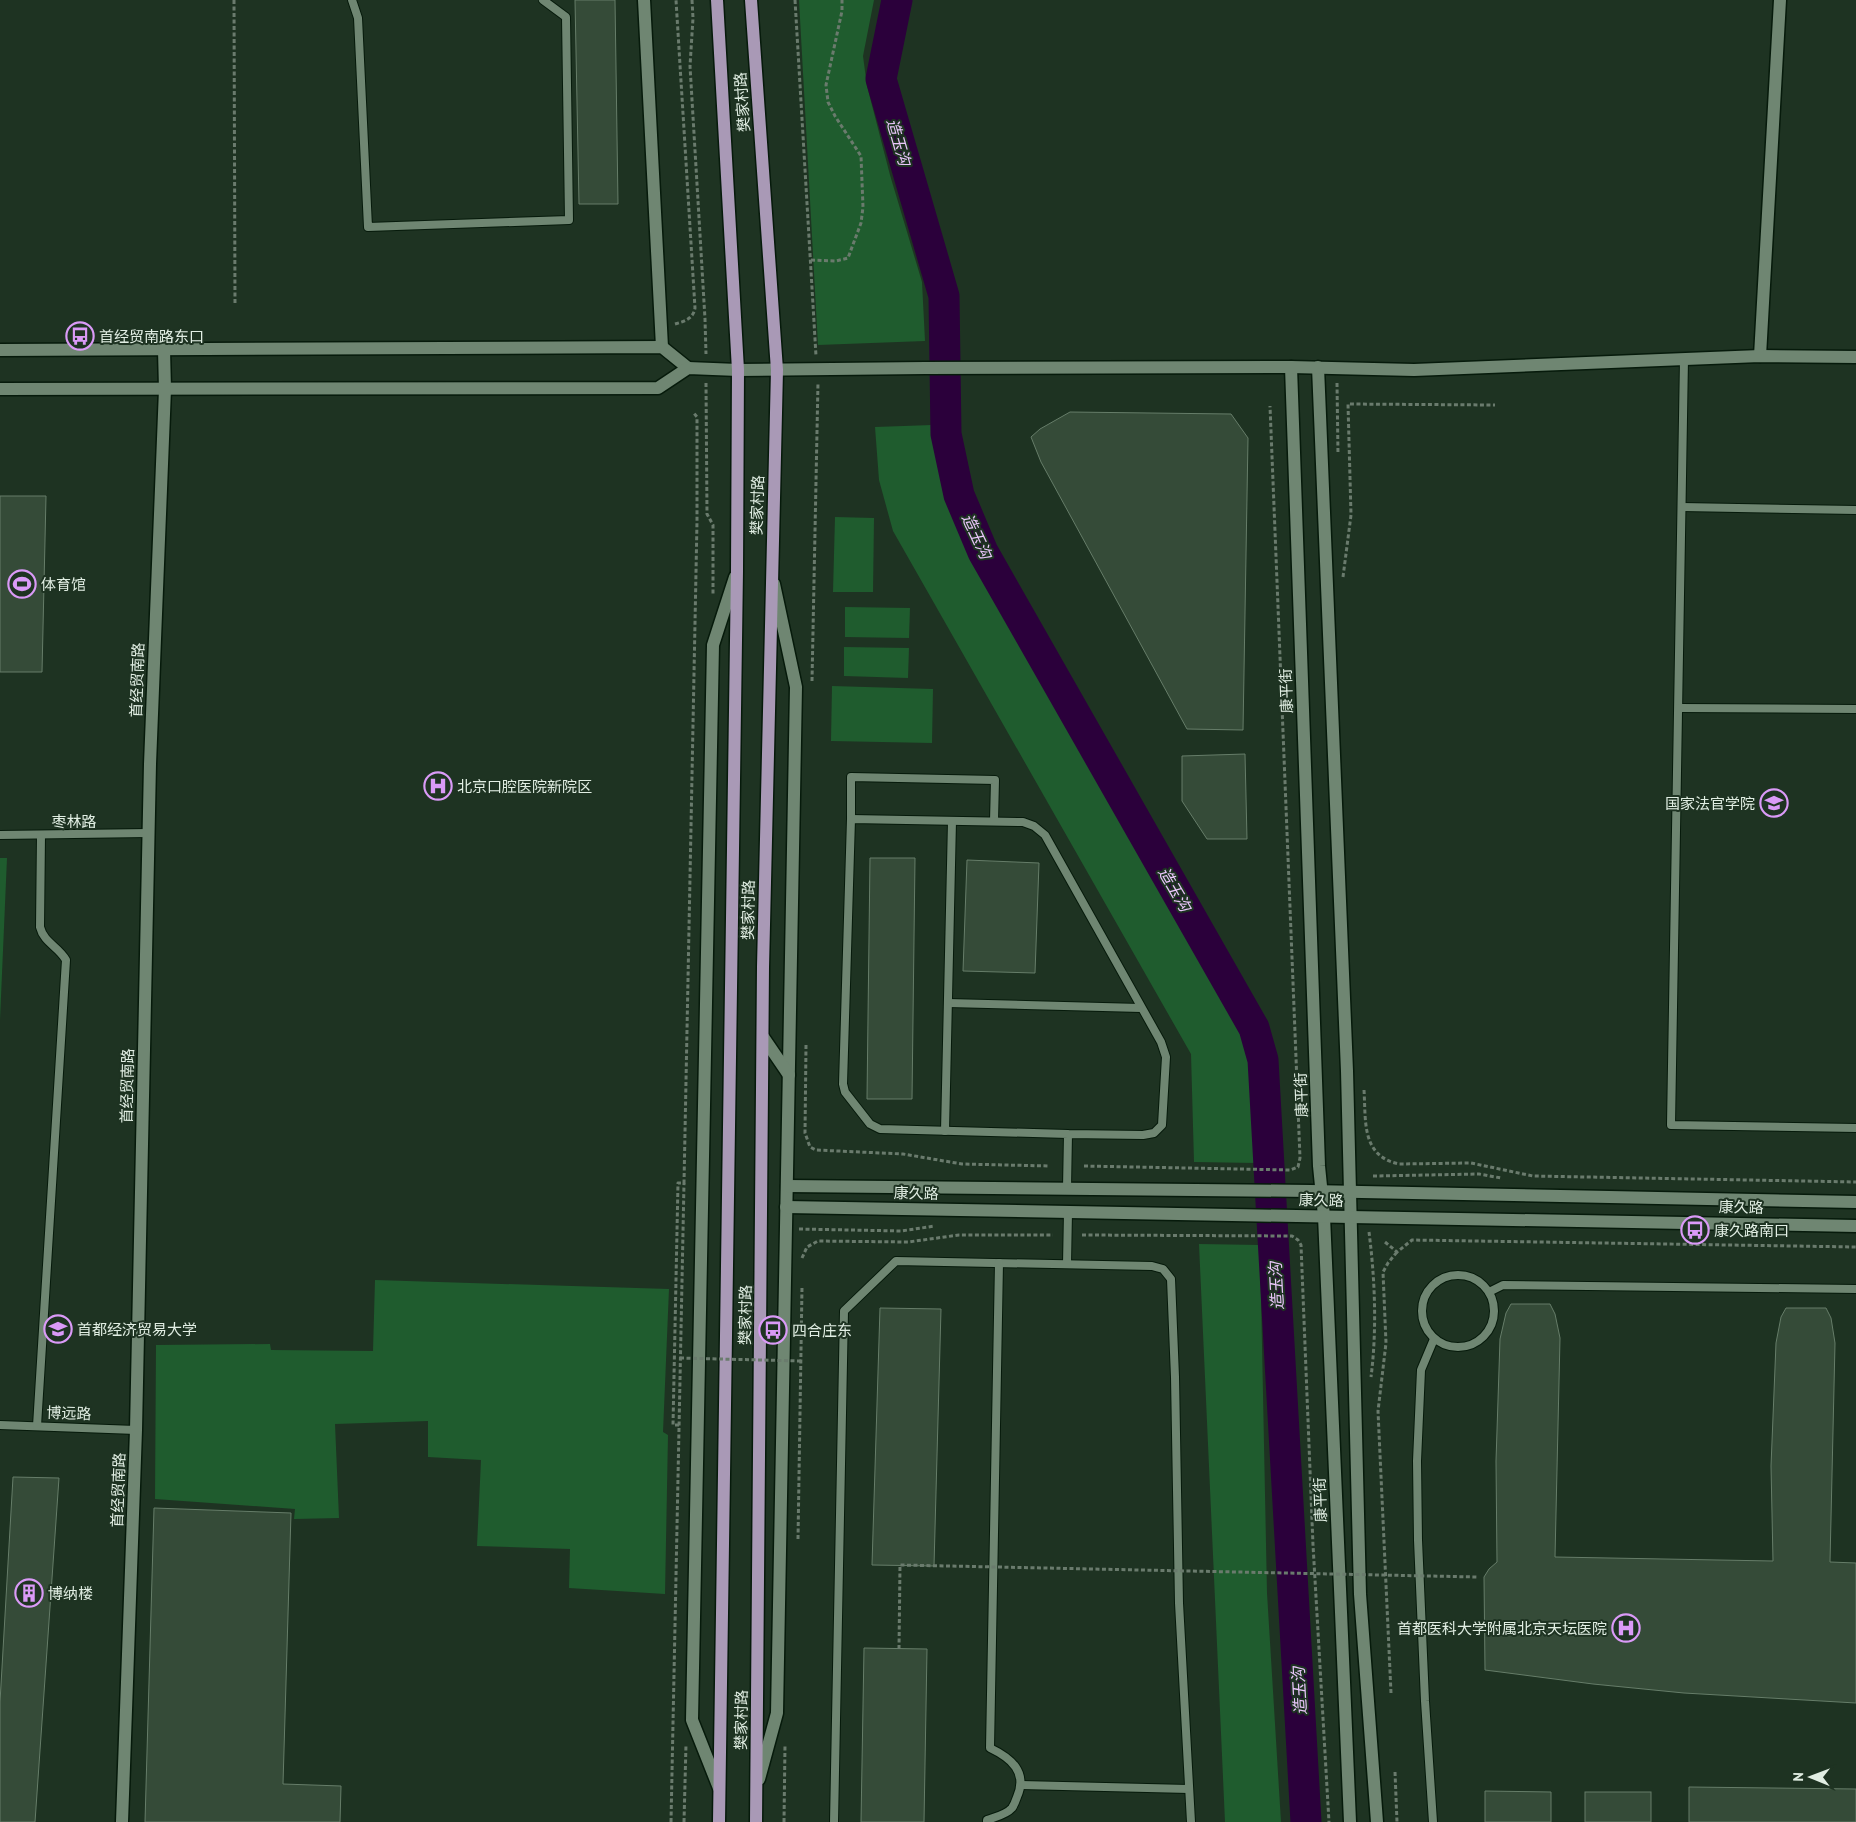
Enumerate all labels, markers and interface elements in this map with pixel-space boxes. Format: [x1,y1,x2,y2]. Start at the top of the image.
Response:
street label: 樊家村路 [730,71,754,133]
water label: 造玉沟 [883,116,916,170]
bus stop icon: 首经贸南路东口 [65,321,95,351]
place label: 首经贸南路东口 [99,327,204,346]
street label: 樊家村路 [746,475,768,535]
water label: 造玉沟 [958,510,997,564]
sports icon: 体育馆 [7,569,37,599]
place label: 体育馆 [41,575,86,594]
street label: 首经贸南路 [126,642,148,718]
street label: 康平街 [1276,668,1296,714]
hospital icon: 北京口腔医院新院区 [423,771,453,801]
place label: 北京口腔医院新院区 [457,777,592,796]
school or university icon: 国家法官学院 [1759,788,1789,818]
place label: 国家法官学院 [1665,794,1755,813]
street label: 枣林路 [51,812,97,831]
water label: 造玉沟 [1154,863,1197,917]
street label: 樊家村路 [738,880,758,940]
street label: 首经贸南路 [117,1048,137,1124]
street label: 康平街 [1291,1072,1311,1118]
street label: 康久路 [893,1183,939,1203]
street label: 康久路 [1298,1190,1344,1210]
street label: 康久路 [1718,1197,1764,1217]
bus stop icon: 康久路南口 [1680,1215,1710,1245]
place label: 康久路南口 [1714,1221,1789,1240]
water label: 造玉沟 [1265,1260,1287,1310]
street label: 樊家村路 [735,1285,755,1345]
school or university icon: 首都经济贸易大学 [43,1314,73,1344]
bus stop icon: 四合庄东 [758,1315,788,1345]
place label: 首都经济贸易大学 [77,1320,197,1339]
place label: 四合庄东 [792,1321,852,1340]
street label: 博远路 [46,1403,92,1423]
street label: 首经贸南路 [107,1452,129,1528]
street label: 康平街 [1310,1477,1330,1523]
building icon: 博纳楼 [14,1578,44,1608]
place label: 博纳楼 [48,1584,93,1603]
hospital icon: 首都医科大学附属北京天坛医院 [1611,1613,1641,1643]
place label: 首都医科大学附属北京天坛医院 [1397,1619,1607,1638]
water label: 造玉沟 [1288,1665,1310,1715]
street label: 樊家村路 [731,1690,751,1750]
north arrow [1786,1752,1836,1802]
text: N [1789,1772,1807,1782]

